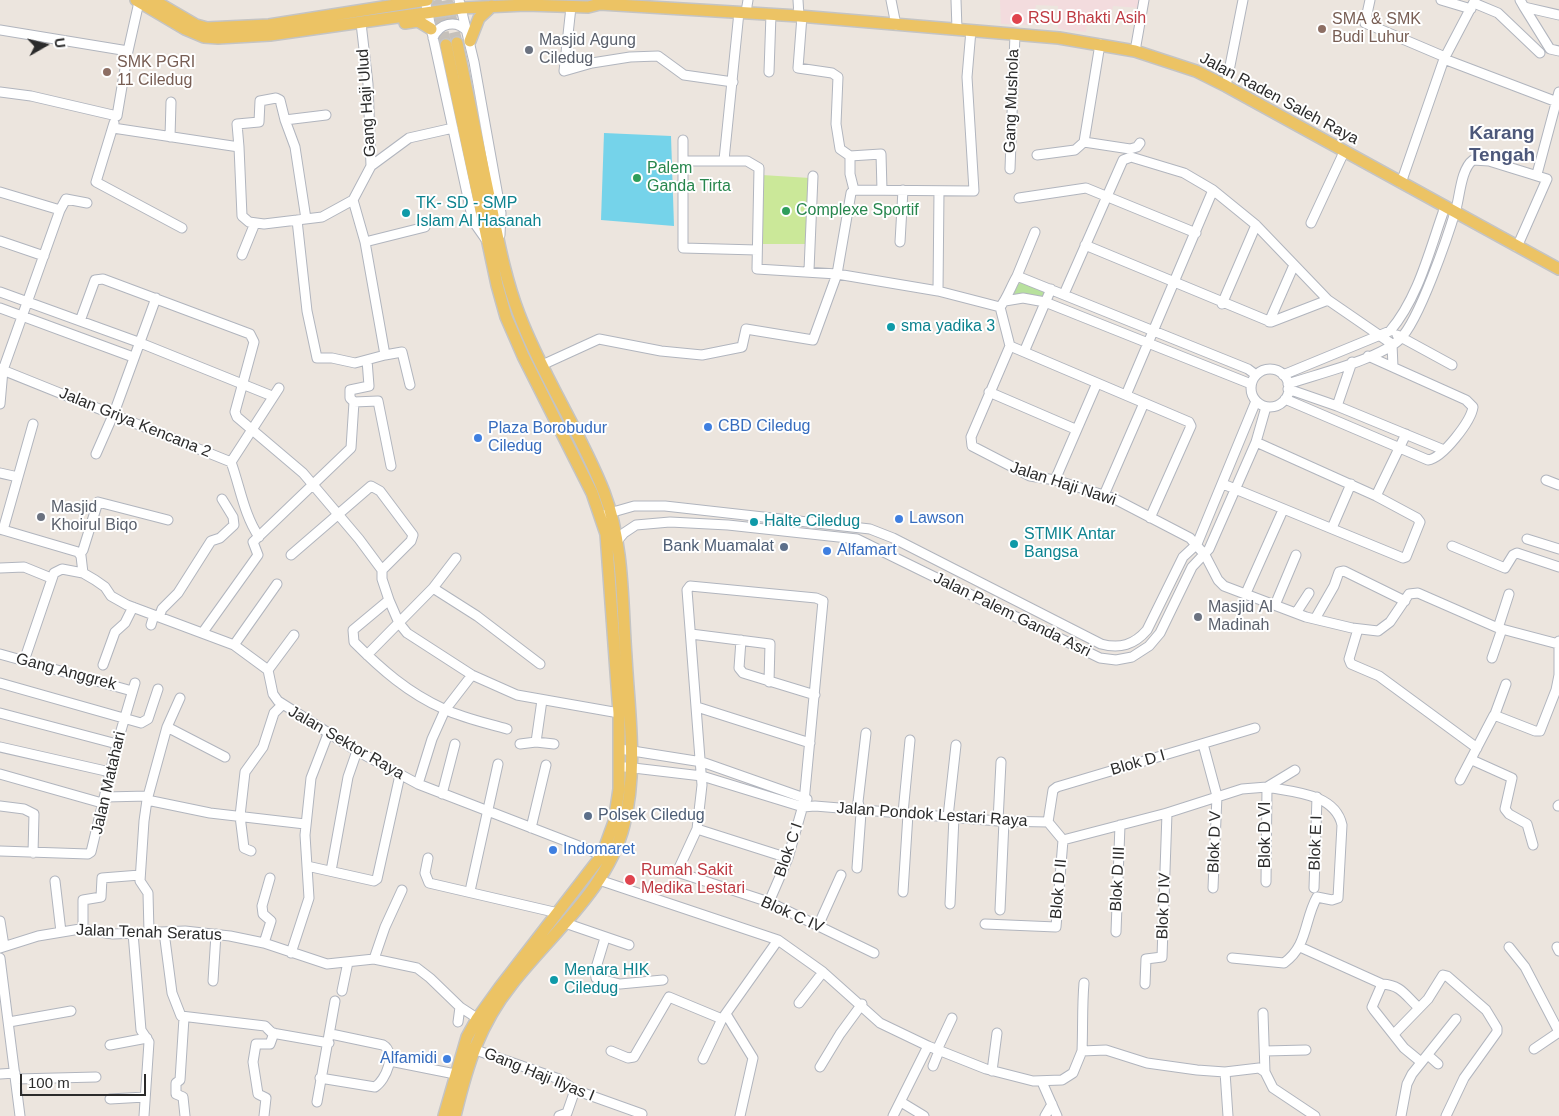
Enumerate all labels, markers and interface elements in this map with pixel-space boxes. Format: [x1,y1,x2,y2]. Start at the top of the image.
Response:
place label: RSU Bhakti Asih [1028,9,1146,29]
place label: SMA & SMK Budi Luhur [1332,10,1421,48]
marker: RSU Bhakti Asih [1010,12,1024,26]
north arrow [20,20,70,70]
marker: SMA & SMK Budi Luhur [1316,23,1328,35]
place label: Masjid Agung Ciledug [539,31,636,69]
text: U [51,37,68,49]
marker: Masjid Agung Ciledug [523,44,535,56]
street label: Gang Haji Ulud [354,48,380,158]
street label: Gang Mushola [1001,49,1023,153]
street label: Jalan Raden Saleh Raya [1196,49,1362,149]
place label: SMK PGRI 11 Ciledug [117,53,195,91]
marker: SMK PGRI 11 Ciledug [101,66,113,78]
district label: Karang Tengah [1469,123,1535,167]
place label: Palem Ganda Tirta [647,159,731,197]
marker: Palem Ganda Tirta [631,172,643,184]
place label: TK- SD - SMP Islam Al Hasanah [416,194,541,232]
place label: Complexe Sportif [796,201,919,221]
marker: Complexe Sportif [780,205,792,217]
marker: TK- SD - SMP Islam Al Hasanah [400,207,412,219]
place label: sma yadika 3 [901,317,995,337]
marker: sma yadika 3 [885,321,897,333]
street label: Jalan Griya Kencana 2 [56,384,214,462]
place label: CBD Ciledug [718,417,810,437]
place label: Plaza Borobudur Ciledug [488,419,607,457]
marker: CBD Ciledug [702,421,714,433]
marker: Plaza Borobudur Ciledug [472,432,484,444]
street label: Jalan Haji Nawi [1008,458,1118,510]
place label: Masjid Khoirul Biqo [51,498,137,536]
place label: Lawson [909,509,964,529]
marker: Masjid Khoirul Biqo [35,511,47,523]
place label: Halte Ciledug [764,512,860,532]
marker: Lawson [893,513,905,525]
marker: Halte Ciledug [748,516,760,528]
place label: STMIK Antar Bangsa [1024,525,1116,563]
place label: Bank Muamalat [663,537,774,557]
marker: STMIK Antar Bangsa [1008,538,1020,550]
marker: Bank Muamalat [778,541,790,553]
place label: Alfamart [837,541,897,561]
marker: Alfamart [821,545,833,557]
street label: Jalan Palem Ganda Asri [930,569,1094,661]
place label: Masjid Al Madinah [1208,598,1273,636]
marker: Masjid Al Madinah [1192,611,1204,623]
street label: Gang Anggrek [14,649,118,695]
street label: Jalan Sektor Raya [285,702,407,784]
street label: Jalan Matahari [88,730,130,836]
street label: Blok D I [1108,746,1168,780]
street label: Jalan Pondok Lestari Raya [836,799,1028,831]
street label: Blok D VI [1256,802,1276,868]
place label: Polsek Ciledug [598,806,705,826]
marker: Polsek Ciledug [582,810,594,822]
street label: Blok D V [1204,811,1226,873]
street label: Blok E I [1305,815,1327,871]
street label: Blok C I [771,820,807,880]
place label: Indomaret [563,840,635,860]
marker: Indomaret [547,844,559,856]
street label: Blok D III [1107,846,1129,912]
street label: Blok D II [1047,858,1071,920]
place label: Rumah Sakit Medika Lestari [641,861,745,899]
street label: Blok D IV [1153,872,1175,940]
marker: Rumah Sakit Medika Lestari [623,873,637,887]
street label: Blok C IV [758,893,826,937]
street label: Jalan Tenah Seratus [76,921,222,945]
place label: Menara HIK Ciledug [564,961,649,999]
marker: Menara HIK Ciledug [548,974,560,986]
street label: Gang Haji Ilyas I [481,1044,597,1106]
place label: Alfamidi [380,1049,437,1069]
marker: Alfamidi [441,1053,453,1065]
scale bar [22,1064,149,1096]
text: 100 m [28,1074,70,1091]

